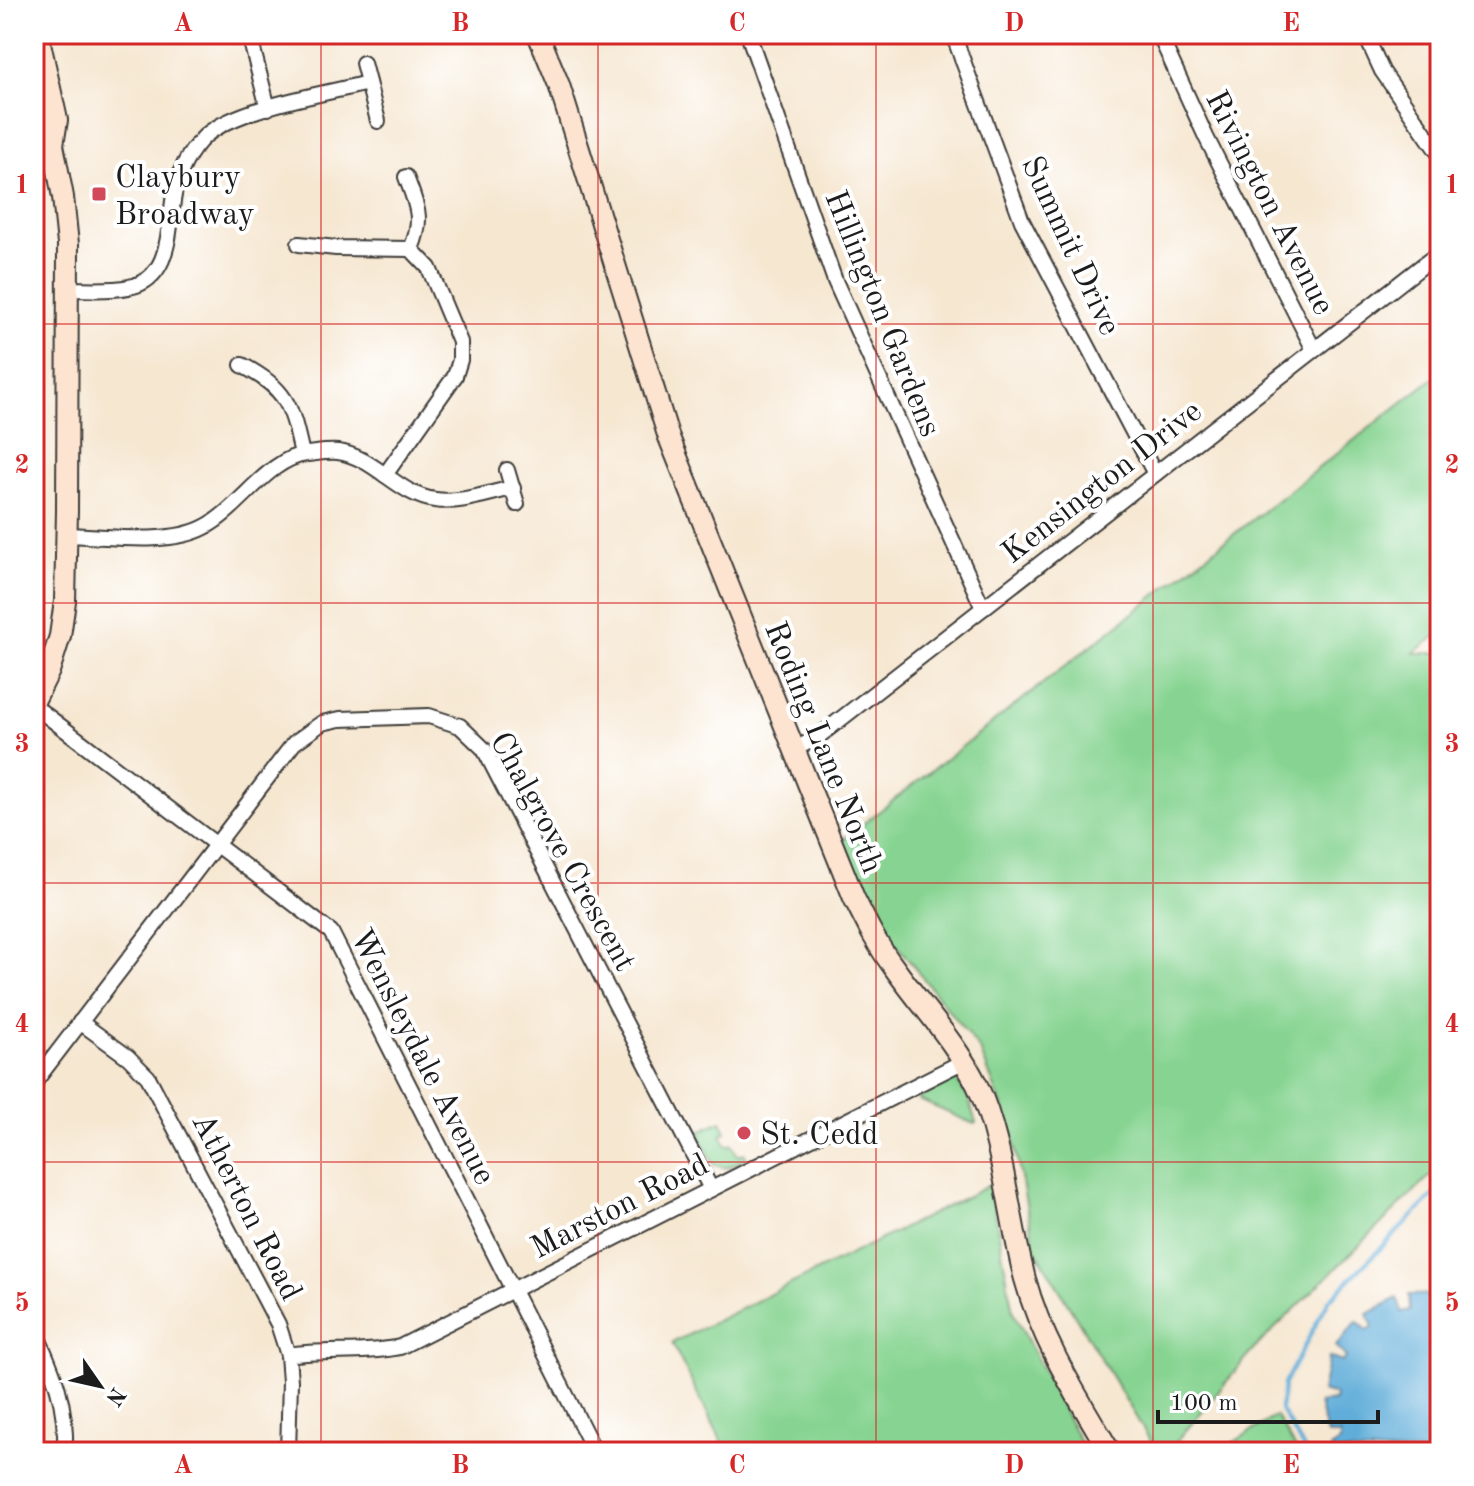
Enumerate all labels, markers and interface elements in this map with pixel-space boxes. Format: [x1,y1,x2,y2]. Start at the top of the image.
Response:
text: A [173,11,193,37]
text: B [451,11,469,37]
text: C [728,11,746,37]
text: D [1004,11,1024,37]
text: E [1282,11,1300,37]
street label: Rivington Avenue [1198,86,1339,321]
street label: Summit Drive [1014,152,1125,341]
place label: Claybury Broadway [115,163,255,232]
text: 1 [14,173,30,199]
text: 1 [1444,173,1460,199]
marker: Claybury Broadway [90,185,108,203]
street label: Hillington Gardens [817,187,945,442]
street label: Kensington Drive [997,396,1209,571]
text: 2 [14,453,30,479]
text: 2 [1444,453,1460,479]
street label: Roding Lane North [757,618,887,878]
street label: Chalgrove Crescent [483,728,640,977]
text: 3 [14,732,30,758]
text: 3 [1444,732,1460,758]
street label: Wensleydale Avenue [343,924,500,1190]
text: 4 [14,1012,30,1038]
text: 4 [1444,1012,1460,1038]
street label: Atherton Road [184,1109,306,1306]
place label: St. Cedd [760,1120,879,1152]
marker: St. Cedd [735,1124,753,1142]
street label: Marston Road [527,1149,714,1266]
text: 5 [14,1291,30,1317]
text: 5 [1444,1291,1460,1317]
north arrow [60,1346,140,1426]
scale bar [1158,1374,1378,1424]
text: N [101,1383,129,1409]
text: 100 m [1170,1392,1238,1416]
text: A [173,1453,193,1479]
text: B [451,1453,469,1479]
text: C [728,1453,746,1479]
text: D [1004,1453,1024,1479]
text: E [1282,1453,1300,1479]

